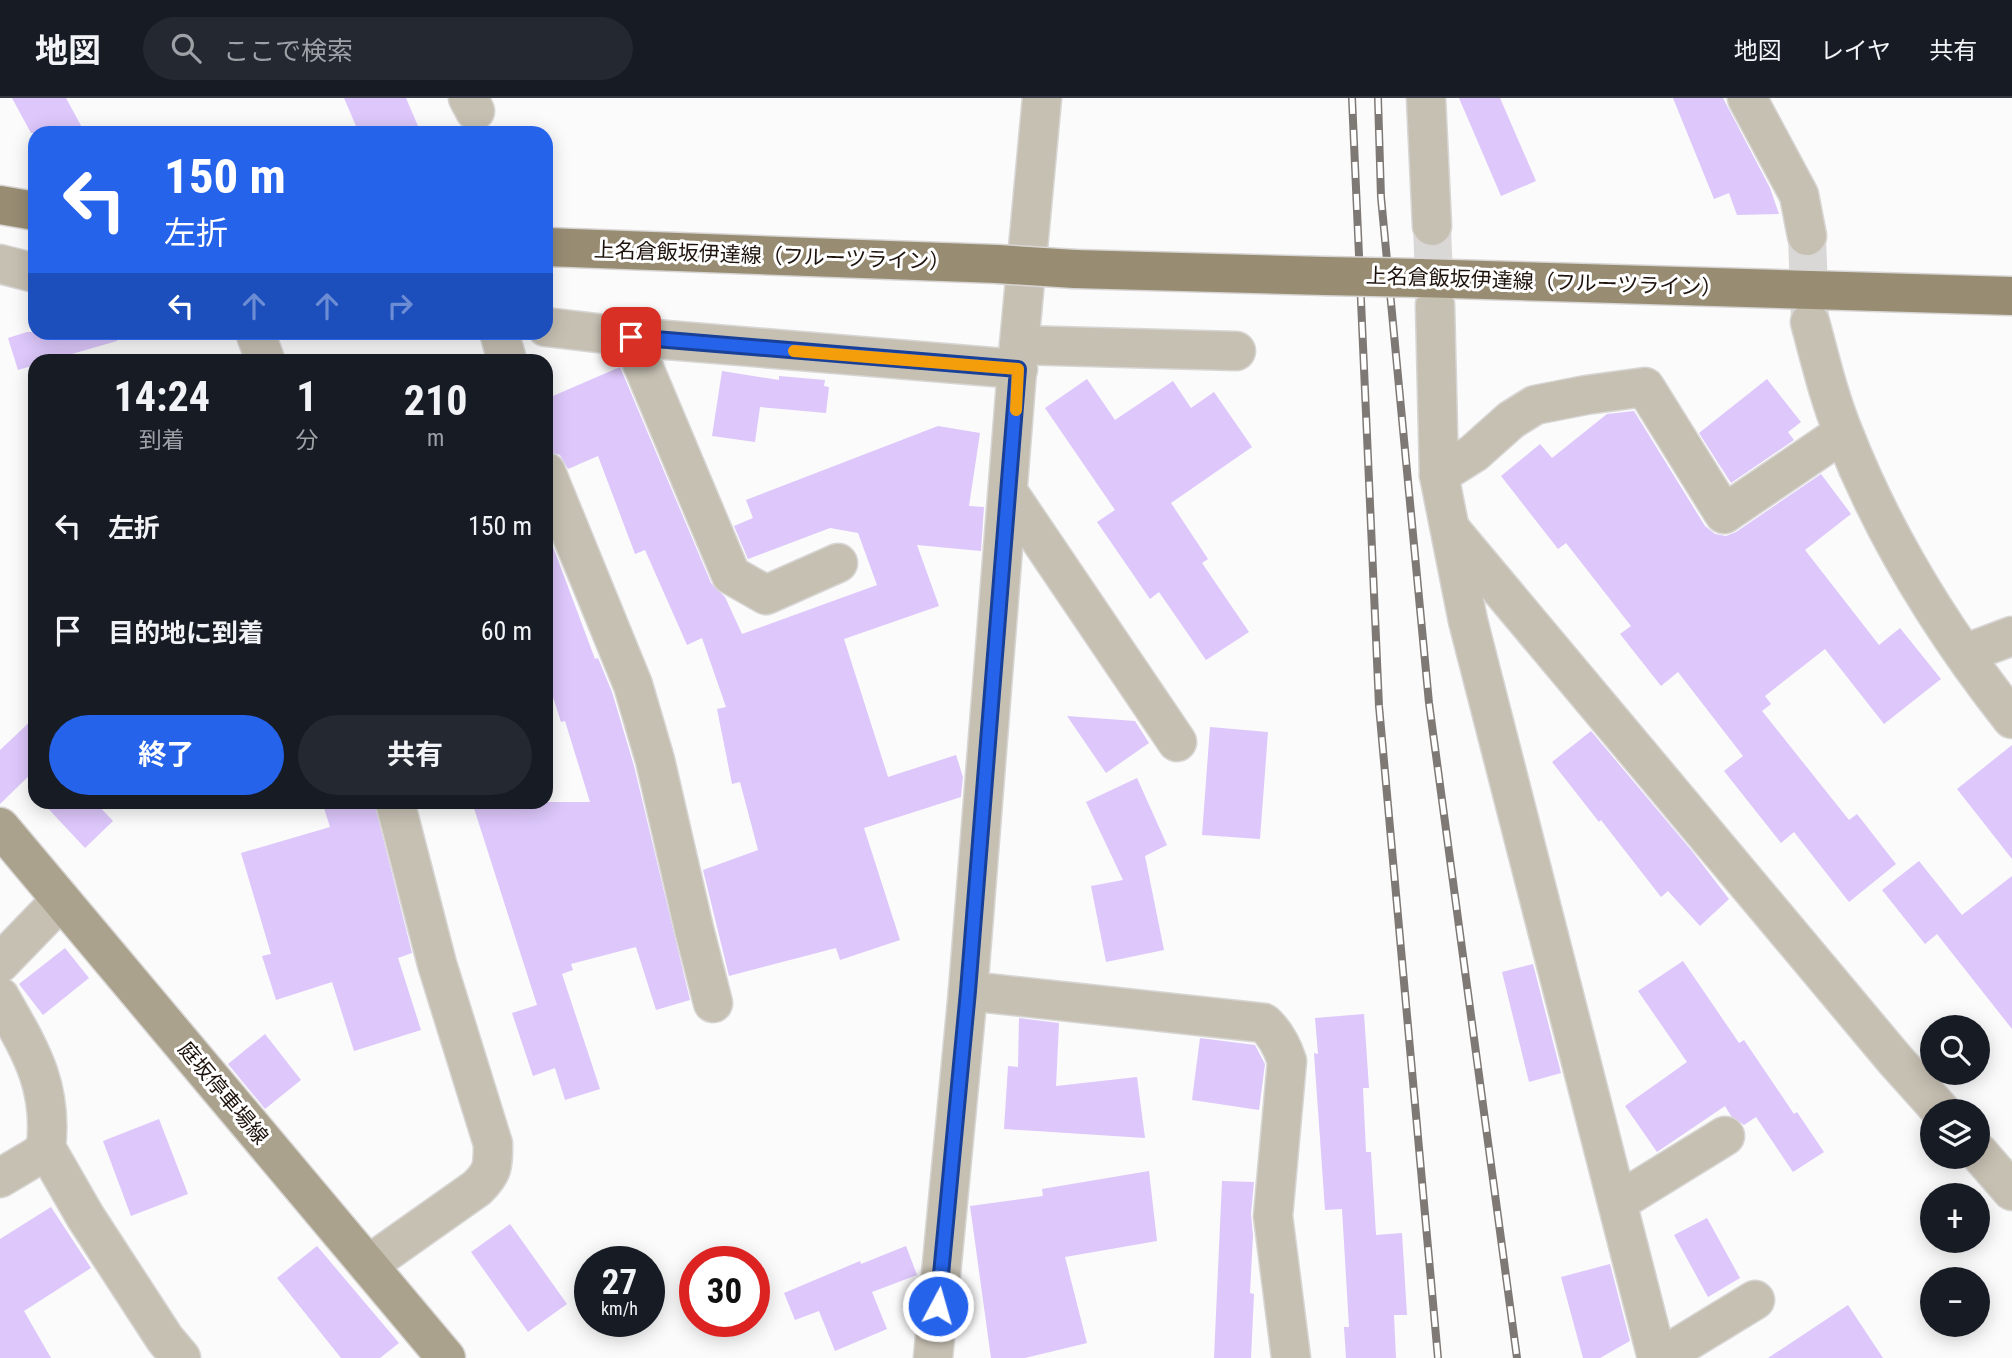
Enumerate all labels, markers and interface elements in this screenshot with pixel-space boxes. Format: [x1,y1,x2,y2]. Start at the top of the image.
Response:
search box [143,17,633,80]
icon: search [167,29,205,67]
text: 地図 [35,31,101,70]
text: ここで検索 [223,36,353,66]
text: 地図 [1734,37,1782,65]
text: レイヤ [1820,37,1891,65]
text: 共有 [1929,37,1977,65]
text: 150 m [164,148,286,205]
icon: left [49,154,140,245]
text: 左折 [164,214,228,252]
street label: 上名倉飯坂伊達線（フルーツライン） [593,238,951,274]
street label: 上名倉飯坂伊達線（フルーツライン） [1365,264,1723,300]
icon: left [162,287,200,325]
icon: ahead [235,287,273,325]
icon: ahead [308,287,346,325]
icon: right [381,287,419,325]
pin [601,307,661,367]
icon: arrive [612,318,650,356]
text: 14:24 [113,372,210,421]
text: 1 [296,372,317,421]
text: 210 [404,376,467,425]
text: m [427,425,444,452]
text: 到着 [139,427,185,454]
text: 分 [295,427,318,454]
icon: left [49,507,87,545]
text: 150 m [468,511,532,541]
text: 左折 [108,513,160,543]
icon: arrive [49,612,87,650]
text: 60 m [481,616,532,646]
text: 目的地に到着 [108,618,264,648]
button: 終了 [49,715,284,795]
button: 共有 [298,715,532,795]
map controls [1920,1015,1990,1337]
button: search [1920,1015,1990,1085]
street label: 庭坂停車場線 [173,1037,273,1149]
button: layers [1920,1099,1990,1169]
button: + [1920,1183,1990,1253]
speed limit sign: 30 [679,1246,770,1337]
text: 27 [602,1262,637,1303]
button: − [1920,1267,1990,1337]
position arrow [901,1269,975,1343]
text: km/h [601,1298,638,1319]

